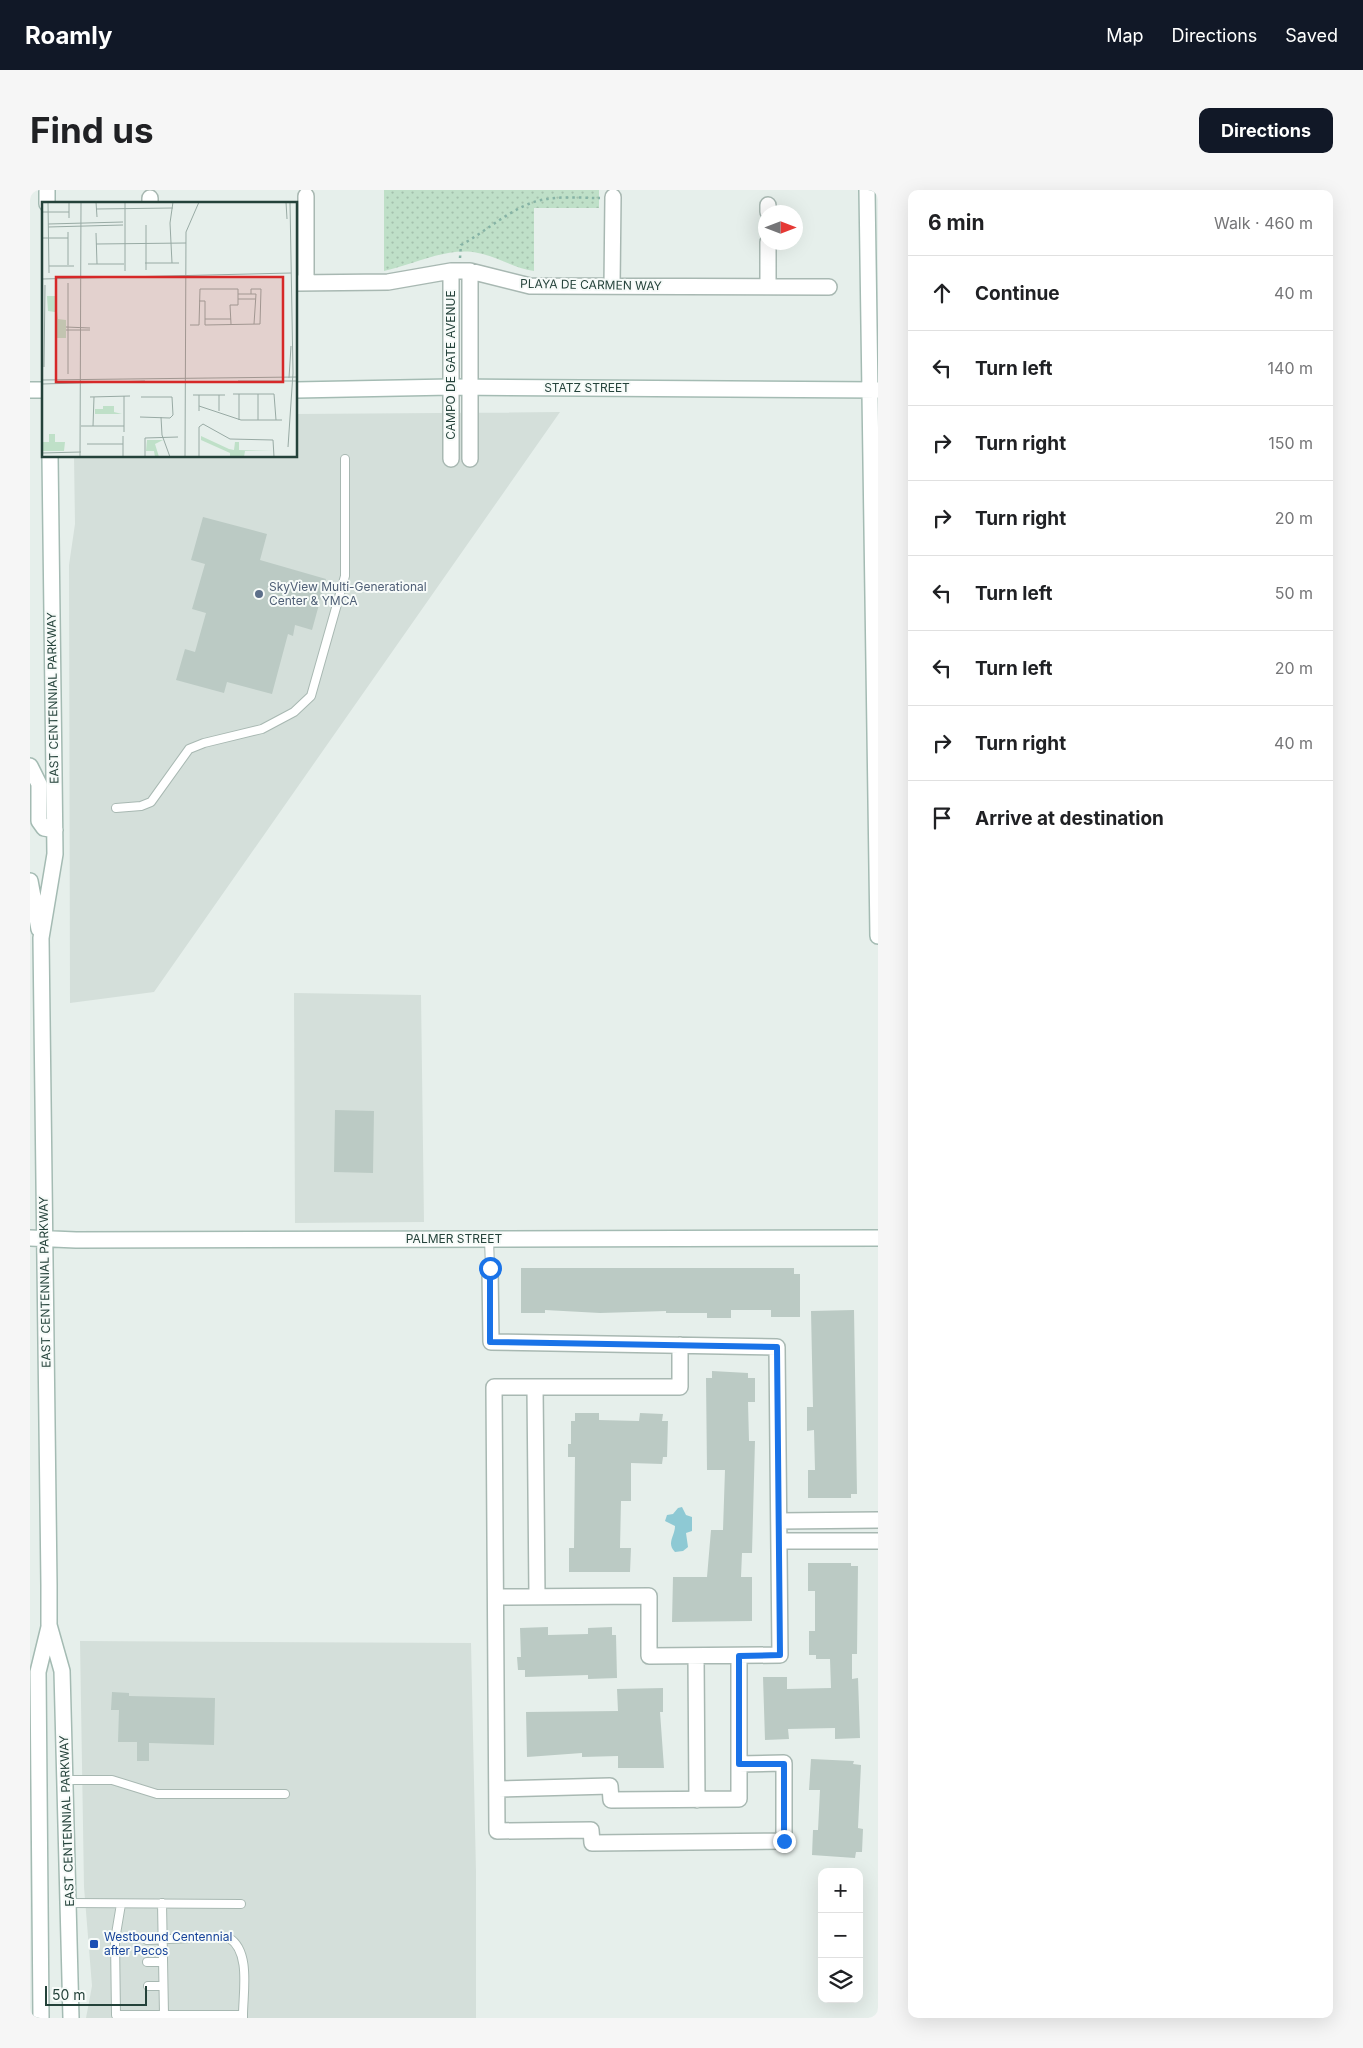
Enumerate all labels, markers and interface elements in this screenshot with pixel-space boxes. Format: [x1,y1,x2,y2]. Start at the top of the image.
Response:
text: Roamly [25,21,112,50]
text: Map [1106,25,1144,46]
text: Directions [1172,25,1257,46]
text: Saved [1285,25,1338,46]
button: Directions [1199,108,1333,153]
text: Find us [30,109,154,151]
inset map [42,202,298,458]
north arrow [758,205,803,250]
text: 6 min [928,210,985,235]
text: Walk · 460 m [1214,213,1313,233]
street label: PLAYA DE CARMEN WAY [520,276,662,293]
icon: ahead [928,279,956,307]
text: Continue [975,282,1060,305]
text: 40 m [1274,283,1313,303]
street label: CAMPO DE GATE AVENUE [443,290,458,440]
icon: left [928,354,956,382]
text: Turn left [975,357,1053,380]
text: 140 m [1268,358,1313,378]
street label: STATZ STREET [544,380,630,395]
icon: right [928,429,956,457]
text: Turn right [975,432,1066,455]
text: 150 m [1268,433,1313,453]
icon: right [928,504,956,532]
text: Turn right [975,507,1066,530]
text: 20 m [1275,508,1313,528]
place label: SkyView Multi-Generational Center & YMCA [269,579,427,608]
icon: left [928,579,956,607]
text: Turn left [975,582,1053,605]
text: 50 m [1275,583,1313,603]
marker: SkyView Multi-Generational Center & YMCA [253,588,265,600]
street label: EAST CENTENNIAL PARKWAY [44,612,61,784]
icon: left [928,654,956,682]
text: Turn left [975,657,1053,680]
text: 20 m [1275,658,1313,678]
icon: right [928,729,956,757]
text: Turn right [975,732,1066,755]
text: 40 m [1274,733,1313,753]
icon: arrive [928,804,956,832]
text: Arrive at destination [975,807,1164,830]
street label: EAST CENTENNIAL PARKWAY [36,1196,53,1368]
street label: PALMER STREET [406,1231,502,1246]
route start [479,1257,502,1280]
street label: EAST CENTENNIAL PARKWAY [56,1735,77,1907]
route end [773,1830,796,1853]
map controls [818,1868,863,2003]
button: + [818,1868,863,1913]
button: − [818,1913,863,1958]
place label: Westbound Centennial after Pecos [104,1929,232,1958]
marker: Westbound Centennial after Pecos [88,1938,100,1950]
button: layers [818,1958,863,2003]
scale bar [45,1983,148,2006]
text: 50 m [52,1986,86,2003]

